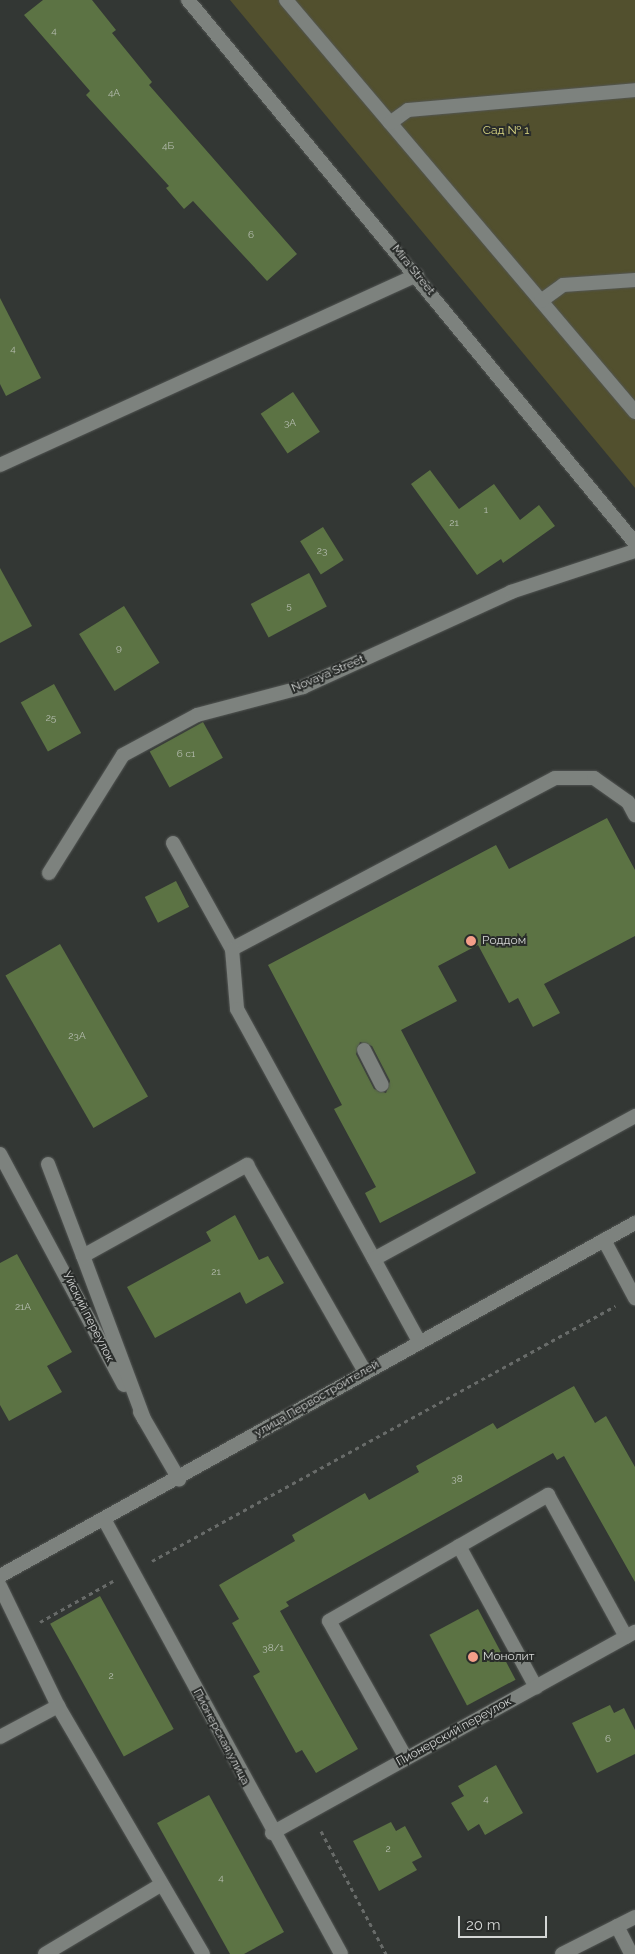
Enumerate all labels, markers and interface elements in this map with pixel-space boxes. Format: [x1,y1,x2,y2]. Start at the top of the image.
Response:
house number: 4 [51,25,57,37]
house number: 4А [108,87,120,99]
park label: Сад № 1 [483,124,529,138]
house number: 4Б [162,140,174,152]
house number: 6 [248,229,254,241]
street label: Mira Street [388,242,438,298]
house number: 4 [10,343,16,355]
house number: 3А [284,417,296,429]
house number: 1 [484,504,488,516]
house number: 21 [449,517,459,529]
house number: 23 [317,545,327,557]
house number: 5 [286,600,292,612]
house number: 9 [116,642,122,654]
street label: Novaya Street [289,652,367,696]
house number: 25 [46,712,56,724]
house number: 6 с1 [177,748,195,760]
marker: Роддом [464,934,478,948]
place label: Роддом [482,934,526,948]
house number: 23А [68,1030,86,1042]
house number: 21 [211,1266,221,1278]
street label: Уйский переулок [59,1269,117,1365]
house number: 21А [15,1301,31,1313]
street label: улица Первостроителей [252,1357,382,1441]
house number: 38 [451,1473,463,1485]
house number: 38/1 [262,1642,284,1654]
place label: Монолит [483,1650,534,1664]
marker: Монолит [467,1651,479,1663]
house number: 2 [108,1670,114,1682]
street label: Пионерская улица [190,1686,252,1788]
street label: Пионерский переулок [394,1694,514,1770]
house number: 6 [605,1733,611,1745]
house number: 4 [483,1793,489,1805]
house number: 2 [385,1843,391,1855]
house number: 4 [218,1872,224,1884]
scale bar [460,1906,549,1938]
text: 20 m [466,1916,501,1934]

